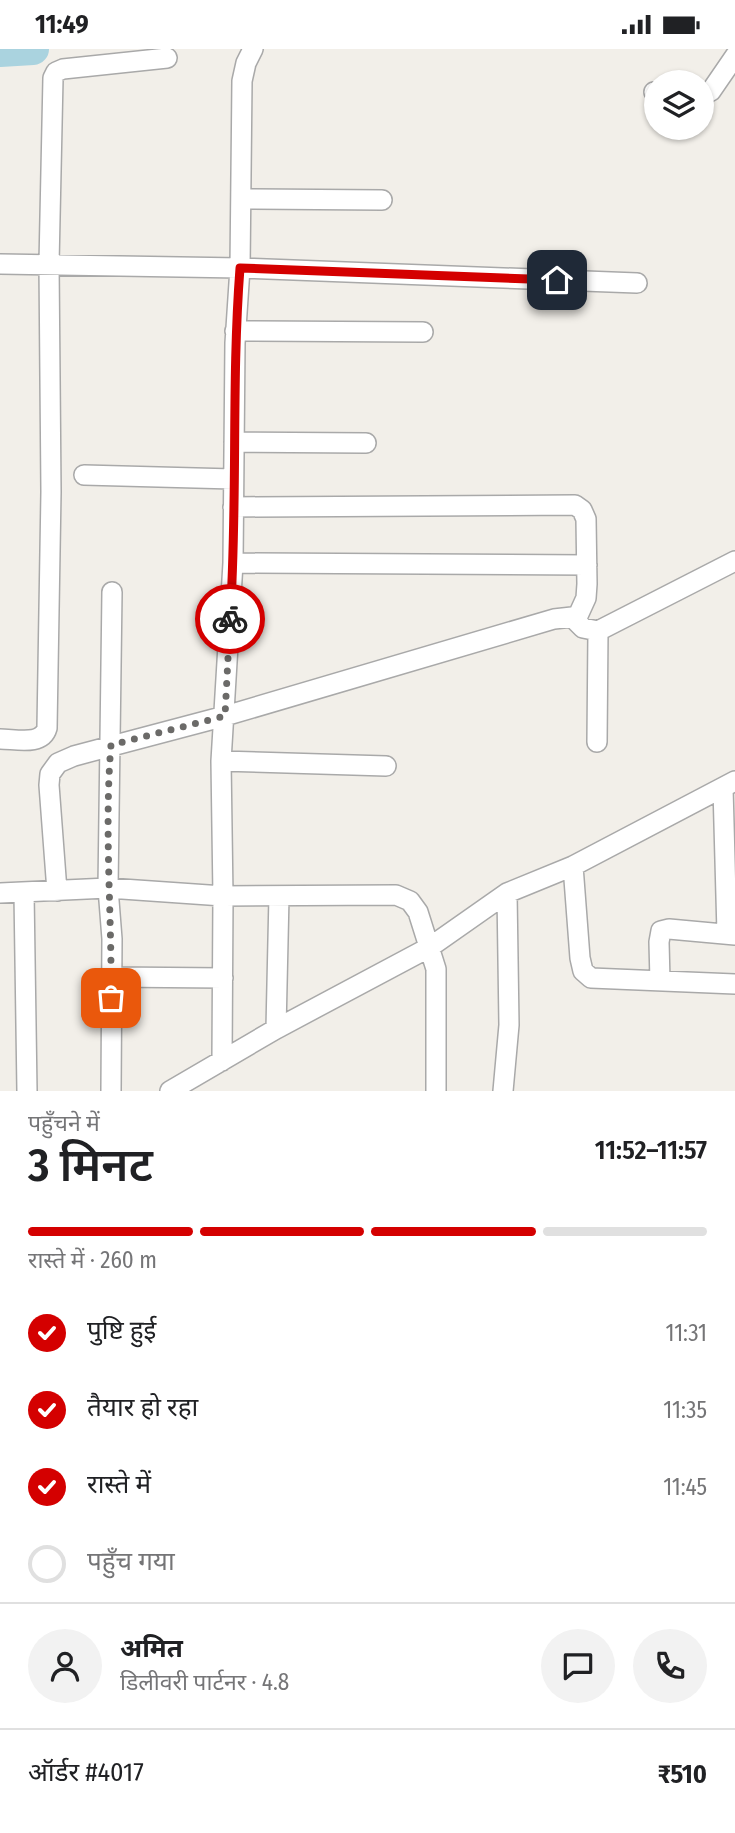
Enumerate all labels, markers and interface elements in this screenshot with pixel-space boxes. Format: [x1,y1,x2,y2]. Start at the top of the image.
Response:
text: 11:49 [35,9,89,40]
map controls [644,70,714,140]
button: layers [644,70,714,140]
pin [527,250,587,310]
icon: home [538,261,576,299]
courier [195,584,265,654]
icon: bike [211,600,249,638]
pin [81,968,141,1028]
icon: bag [92,979,130,1017]
text: पहुँचने में [28,1109,100,1137]
text: 11:52–11:57 [595,1135,707,1166]
text: 3 मिनट [28,1138,153,1193]
text: रास्ते में · 260 m [28,1246,157,1274]
icon: check [28,1314,66,1352]
text: पुष्टि हुई [87,1315,156,1346]
text: 11:31 [666,1319,707,1347]
icon: check [28,1391,66,1429]
text: तैयार हो रहा [87,1392,198,1423]
text: 11:35 [663,1396,707,1424]
icon: check [28,1468,66,1506]
text: रास्ते में [87,1469,151,1500]
text: 11:45 [663,1473,707,1501]
text: पहुँच गया [87,1546,175,1577]
button: person [28,1629,102,1703]
button: chat [541,1629,615,1703]
button: phone [633,1629,707,1703]
text: अमित [120,1633,183,1664]
text: डिलीवरी पार्टनर · 4.8 [120,1668,289,1696]
text: ऑर्डर #4017 [28,1757,144,1788]
text: ₹510 [658,1759,707,1790]

